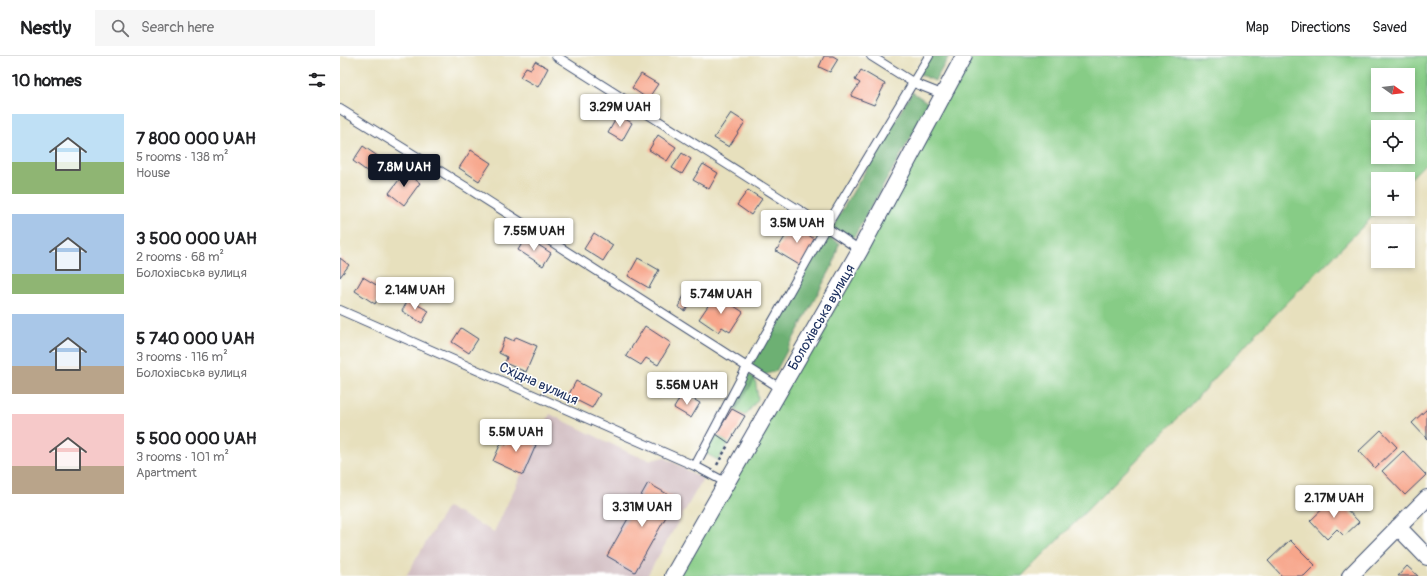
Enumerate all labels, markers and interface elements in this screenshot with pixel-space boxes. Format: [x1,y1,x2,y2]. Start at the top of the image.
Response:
search box [95,10,375,46]
text: Nestly [20,16,71,40]
icon: search [109,17,131,39]
text: Search here [141,18,214,37]
text: Map [1246,19,1269,36]
text: Directions [1291,19,1350,36]
text: Saved [1372,19,1407,36]
north arrow [1371,68,1415,112]
map controls [1371,68,1415,268]
icon: filters [306,69,328,91]
text: 10 homes [12,70,82,91]
pin: 3.29M UAH [574,94,666,128]
text: 3.29M UAH [589,99,651,115]
button: locate [1371,120,1415,164]
text: 7 800 000 UAH [136,128,256,149]
icon: home [44,130,92,178]
text: 5 rooms · 138 m² [136,149,229,165]
pin: 7.8M UAH [363,154,445,188]
text: 7.8M UAH [377,159,431,175]
text: House [136,165,170,181]
button: + [1371,172,1415,216]
pin: 3.5M UAH [756,210,838,244]
text: 3.5M UAH [770,215,824,231]
pin: 7.55M UAH [488,218,580,252]
text: 7.55M UAH [503,223,565,239]
button: − [1371,224,1415,268]
text: 3 500 000 UAH [136,228,257,249]
icon: home [44,230,92,278]
text: 2 rooms · 68 m² [136,249,224,265]
street label: Болохівська вулиця [784,261,859,373]
text: Болохівська вулиця [136,265,247,281]
pin: 2.14M UAH [369,277,461,311]
pin: 5.74M UAH [675,281,767,315]
text: 2.14M UAH [385,282,445,298]
text: 5.74M UAH [690,286,752,302]
text: 5 740 000 UAH [136,328,255,349]
icon: home [44,330,92,378]
text: 3 rooms · 116 m² [136,349,228,365]
street label: Східна вулиця [497,358,581,408]
text: Болохівська вулиця [136,365,247,381]
pin: 5.56M UAH [641,372,733,406]
text: 5.56M UAH [656,377,718,393]
pin: 5.5M UAH [475,419,557,453]
text: 5.5M UAH [489,424,543,440]
text: 5 500 000 UAH [136,428,257,449]
icon: home [44,430,92,478]
text: 3 rooms · 101 m² [136,449,229,465]
text: Apartment [136,465,197,481]
pin: 2.17M UAH [1288,485,1380,519]
text: 2.17M UAH [1304,490,1364,506]
pin: 3.31M UAH [596,494,688,528]
text: 3.31M UAH [612,499,672,515]

